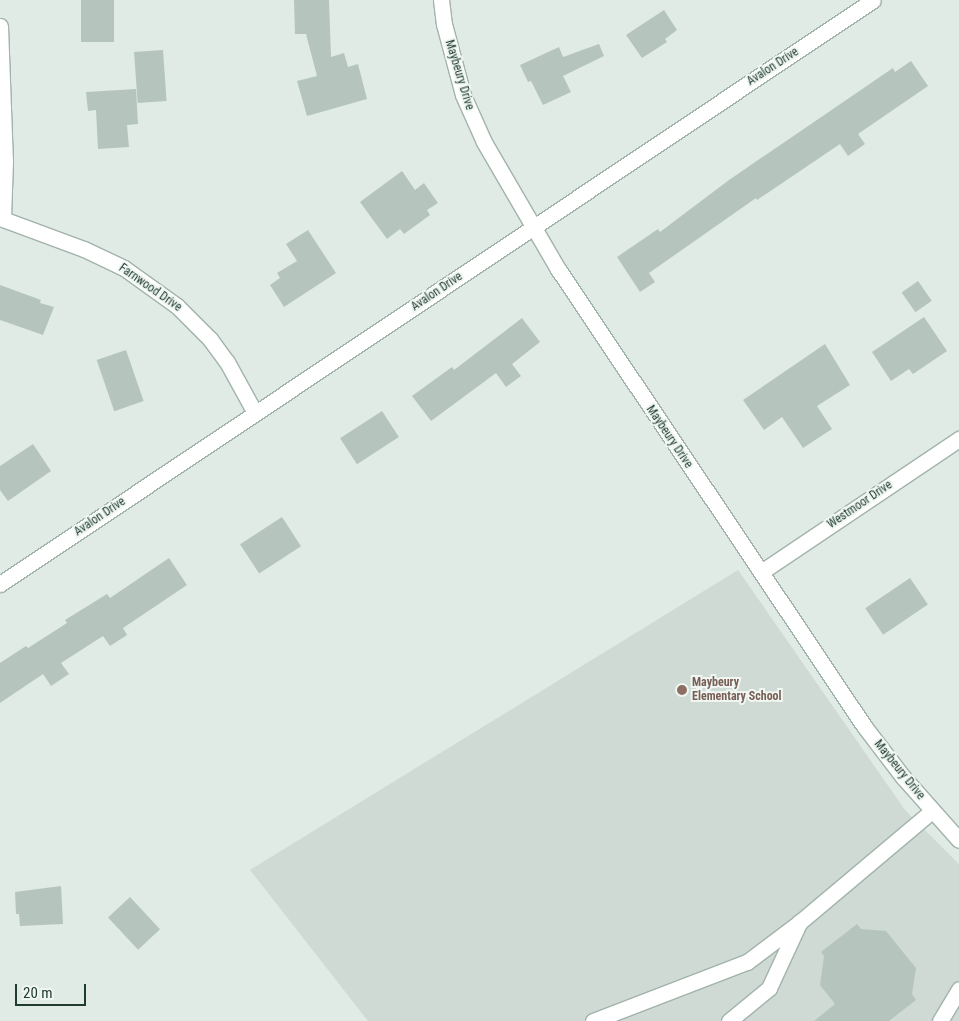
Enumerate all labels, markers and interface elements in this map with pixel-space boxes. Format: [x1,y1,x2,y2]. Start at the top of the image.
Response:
street label: Maybeury Drive [442,38,476,112]
street label: Avalon Drive [744,45,802,89]
street label: Farnwood Drive [116,261,184,315]
street label: Avalon Drive [409,270,465,314]
street label: Maybeury Drive [643,403,695,471]
street label: Westmoor Drive [825,478,895,532]
street label: Avalon Drive [72,495,128,539]
place label: Maybeury Elementary School [692,676,782,704]
marker: Maybeury Elementary School [676,684,688,696]
street label: Maybeury Drive [871,737,927,803]
scale bar [18,974,89,1006]
text: 20 m [23,984,53,1002]

